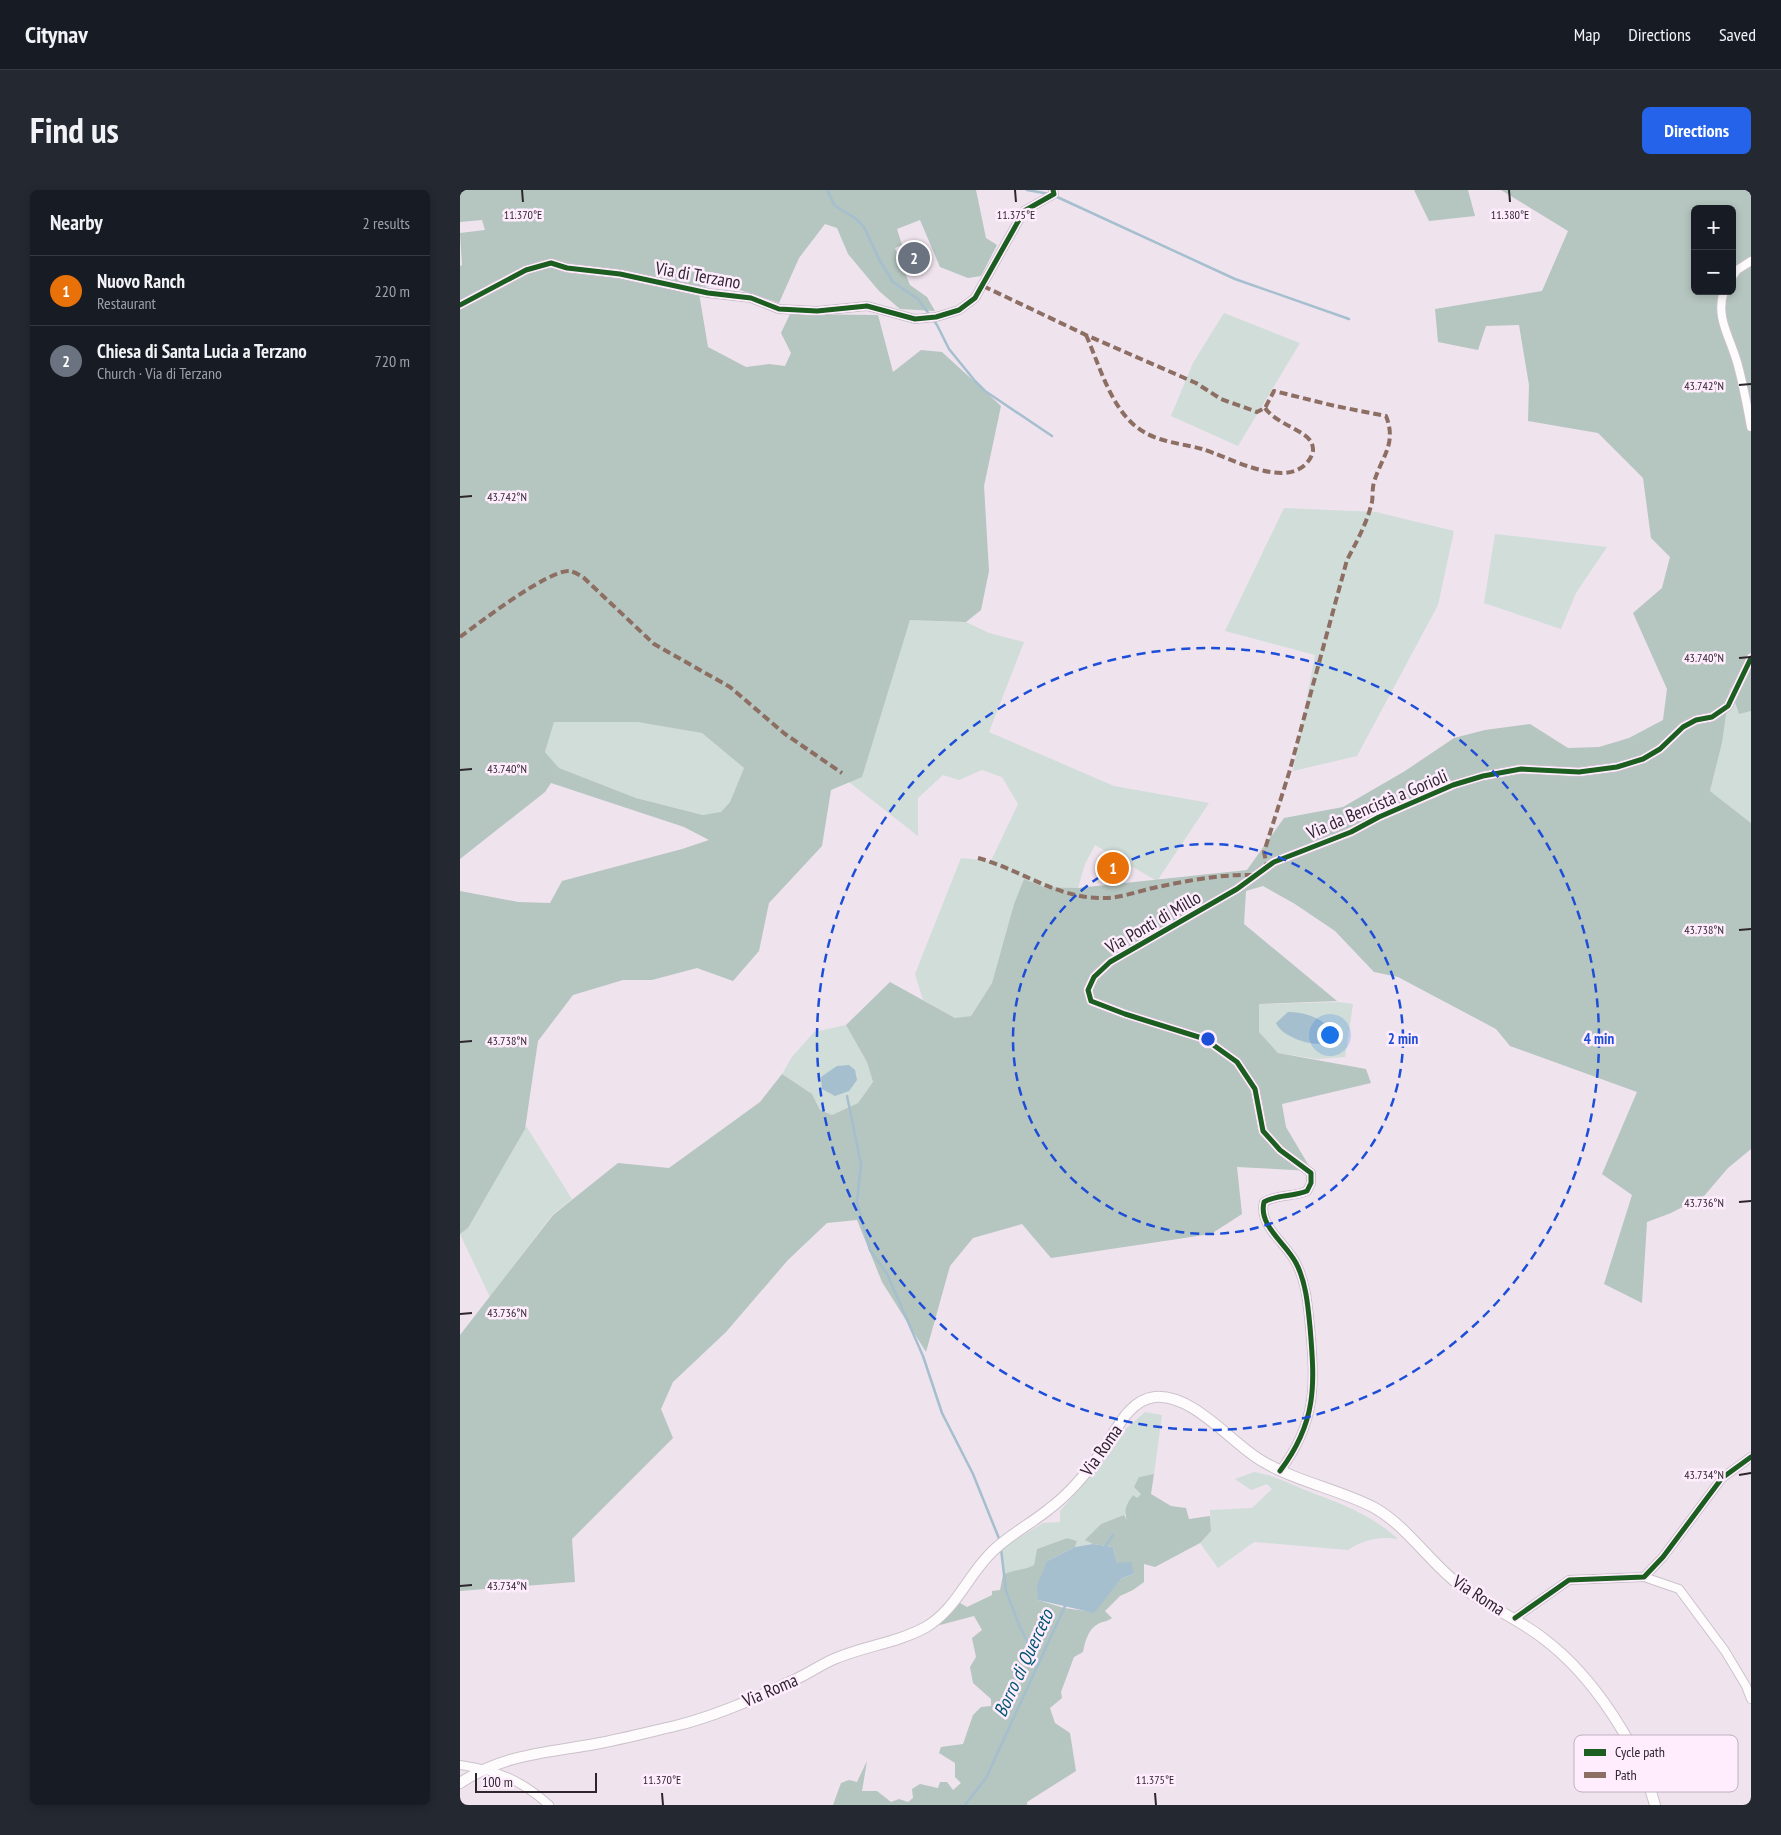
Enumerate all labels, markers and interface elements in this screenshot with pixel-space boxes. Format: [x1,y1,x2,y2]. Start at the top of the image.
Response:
text: Citynav [25,19,88,50]
text: Map [1574,23,1600,46]
text: Directions [1628,23,1691,46]
text: Saved [1719,23,1756,46]
text: Find us [30,107,119,153]
button: Directions [1642,107,1751,154]
map controls [1691,205,1736,295]
button: + [1691,205,1736,250]
text: 11.370°E [504,207,542,222]
text: 11.375°E [997,207,1035,222]
text: 11.380°E [1491,207,1529,222]
text: Nearby [50,209,103,236]
text: 2 results [363,213,410,233]
pin: 2 [898,239,930,277]
button: − [1691,250,1736,295]
street label: Via di Terzano [653,256,743,294]
text: Nuovo Ranch [97,269,185,293]
text: 1 [62,281,70,301]
text: 220 m [375,281,410,301]
text: Restaurant [97,293,156,313]
text: Chiesa di Santa Lucia a Terzano [97,339,307,363]
text: 2 [62,351,70,371]
text: 720 m [375,351,410,371]
text: Church · Via di Terzano [97,363,222,383]
text: 43.742°N [1684,378,1724,393]
text: 43.742°N [487,489,527,504]
text: 43.740°N [1684,650,1724,665]
text: 43.740°N [487,761,527,776]
street label: Via da Bencistà a Gorioli [1302,764,1451,844]
pin: 1 [1097,849,1129,887]
street label: Via Ponti di Millo [1100,885,1205,959]
text: 43.738°N [1684,922,1724,937]
your location [1317,1022,1343,1048]
text: 2 min [1388,1029,1418,1048]
text: 4 min [1584,1029,1614,1048]
centre of rings [1199,1030,1217,1048]
text: 43.738°N [487,1033,527,1048]
text: 43.736°N [1684,1195,1724,1210]
text: 43.736°N [487,1305,527,1320]
street label: Via Roma [1074,1420,1127,1481]
text: 43.734°N [1684,1467,1724,1482]
street label: Via Roma [1448,1569,1510,1620]
text: 43.734°N [487,1578,527,1593]
water label: Borro di Querceto [988,1604,1059,1720]
street label: Via Roma [738,1668,801,1712]
legend [1574,1735,1738,1792]
text: Cycle path [1615,1743,1665,1761]
text: Path [1615,1766,1637,1784]
scale bar [475,1770,598,1793]
text: 11.370°E [643,1772,681,1787]
text: 11.375°E [1136,1772,1174,1787]
text: 100 m [482,1773,513,1791]

